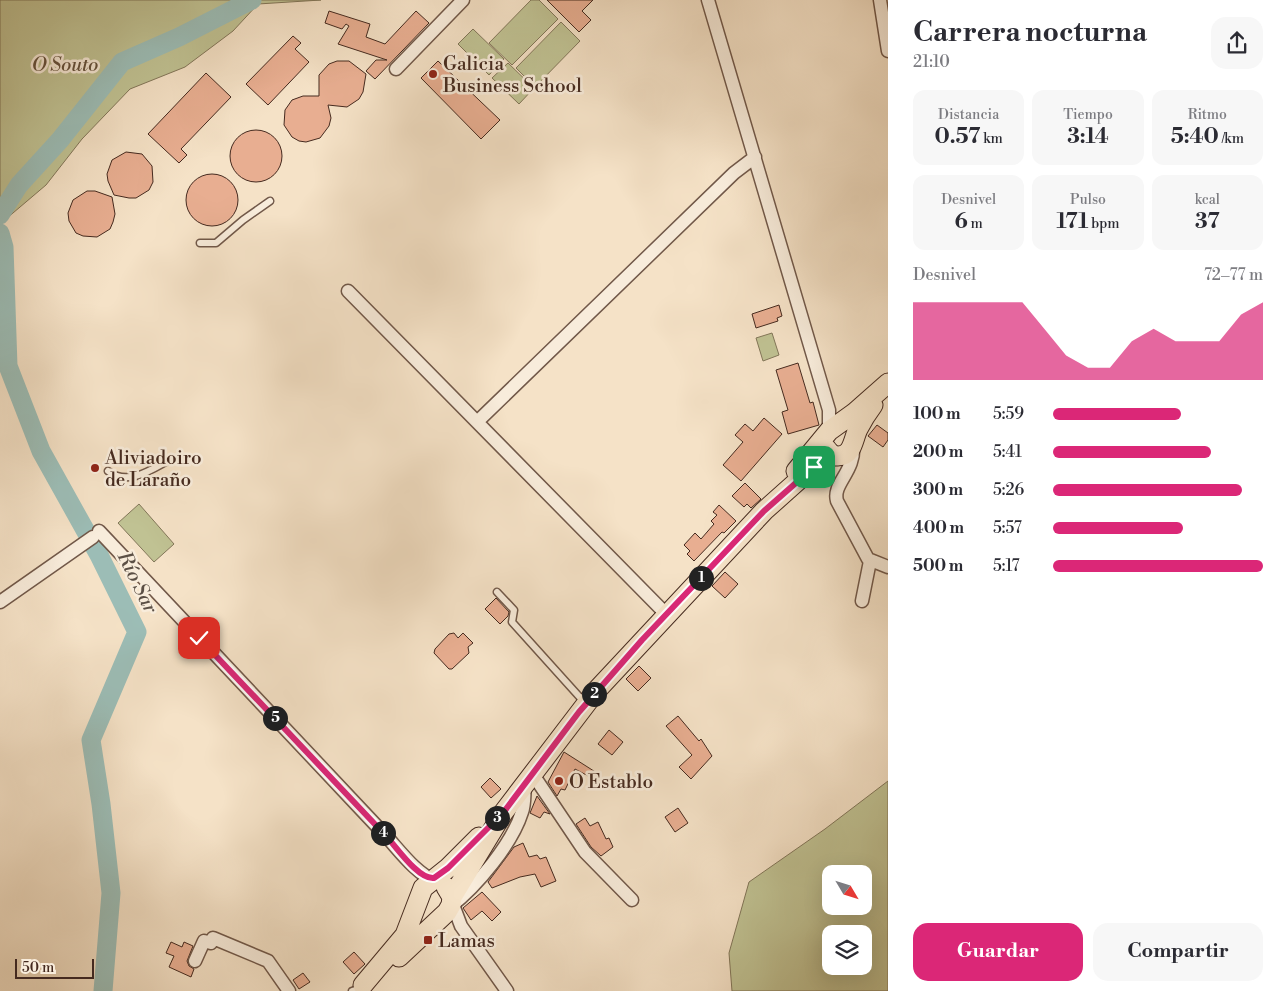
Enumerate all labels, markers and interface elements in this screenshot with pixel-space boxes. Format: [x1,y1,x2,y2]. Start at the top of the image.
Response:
text: Carrera nocturna [913,15,1147,50]
button: share [1211,17,1263,69]
place label: Galicia Business School [442,52,582,98]
text: 21:10 [913,52,950,72]
park label: O Souto [32,53,98,77]
marker: Galicia Business School [427,68,439,80]
text: Distancia [938,106,999,124]
text: Tiempo [1063,106,1113,124]
text: Ritmo [1188,106,1227,124]
text: 0.57 [935,124,980,150]
text: 3:14 [1067,124,1109,150]
text: 5:40 [1171,124,1219,150]
text: km [980,130,1003,148]
text: /km [1219,130,1244,148]
text: Desnivel [941,191,996,209]
text: Pulso [1070,191,1106,209]
text: kcal [1195,191,1220,209]
text: 6 [954,209,968,235]
text: 171 [1056,209,1088,235]
text: 37 [1195,209,1220,235]
text: m [968,215,983,233]
text: bpm [1088,215,1120,233]
text: Desnivel [913,265,976,285]
text: 72–77 m [1204,265,1263,285]
text: 100 m [913,404,961,424]
text: 5:59 [993,404,1024,424]
text: 200 m [913,442,963,462]
text: 5:41 [993,442,1022,462]
place label: Aliviadoiro de Laraño [104,446,202,492]
pin [793,446,835,488]
icon: arrive [800,453,828,481]
marker: Aliviadoiro de Laraño [89,462,101,474]
text: 300 m [913,480,963,500]
text: 5:26 [993,480,1024,500]
text: 400 m [913,518,964,538]
text: 5:57 [993,518,1022,538]
water label: Río Sar [111,547,163,618]
text: 500 m [913,556,963,576]
text: 5:17 [993,556,1020,576]
pin: 1 [688,566,714,590]
text: 1 [698,569,705,587]
pin [178,617,220,659]
icon: check [185,624,213,652]
pin: 2 [582,682,606,706]
text: 2 [590,685,599,703]
pin: 5 [262,706,288,730]
text: 5 [271,709,280,727]
place label: O Establo [569,770,653,794]
marker: O Establo [553,775,565,787]
pin: 3 [484,806,510,830]
text: 3 [493,809,502,827]
pin: 4 [370,820,396,846]
text: 4 [379,824,388,842]
north arrow [822,865,872,915]
map controls [822,865,872,975]
button: Guardar [913,923,1083,981]
button: Compartir [1093,923,1263,981]
button: layers [822,925,872,975]
place label: Lamas [438,929,495,953]
marker: Lamas [422,934,434,946]
scale bar [15,956,94,979]
text: 50 m [22,959,54,977]

